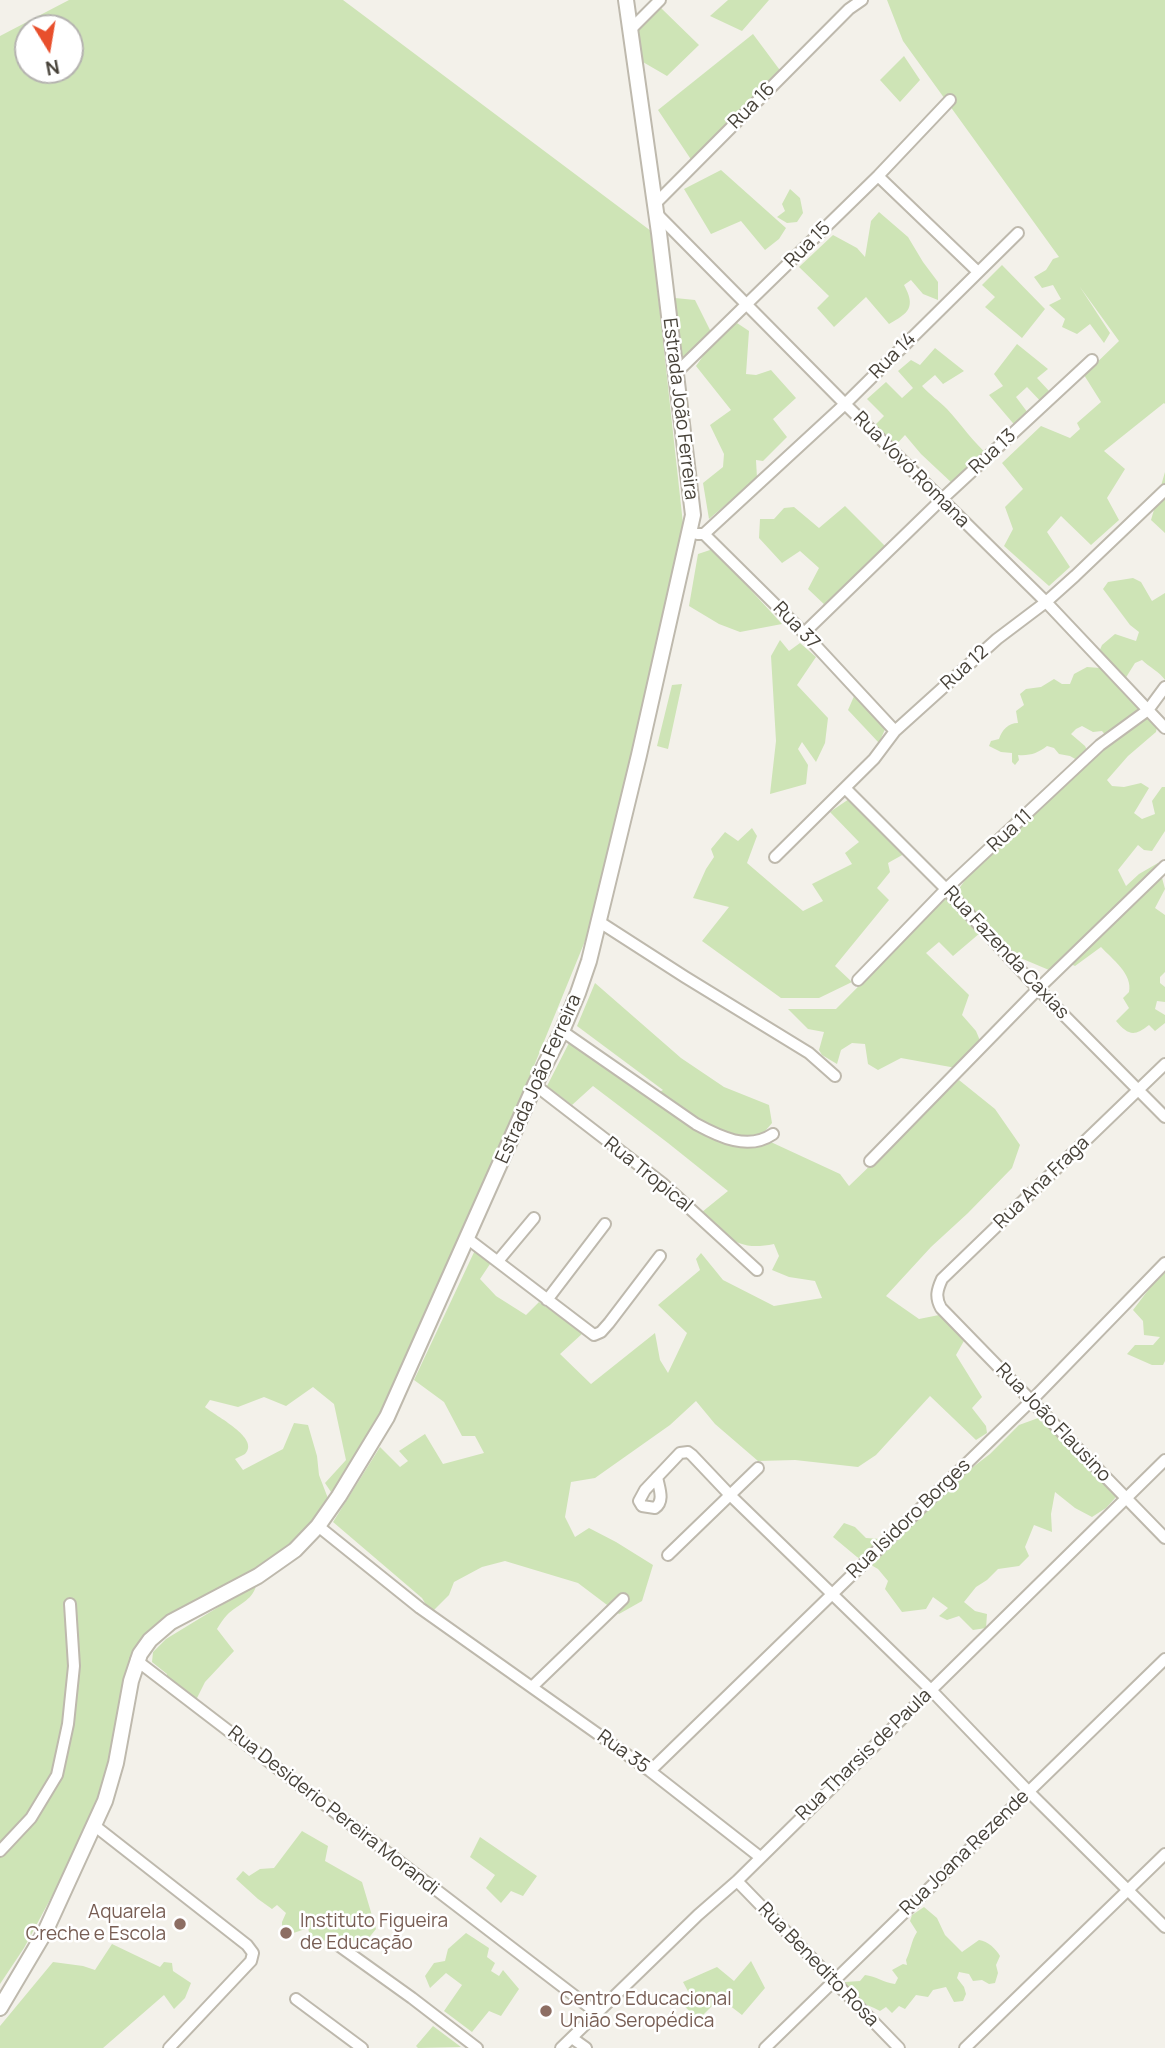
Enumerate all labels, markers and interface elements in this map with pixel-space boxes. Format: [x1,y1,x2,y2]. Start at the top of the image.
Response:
north arrow [14,14,84,84]
text: N [43,54,62,82]
street label: Rua 16 [724,78,780,134]
street label: Rua 15 [780,217,836,273]
street label: Estrada João Ferreira [658,317,702,501]
street label: Rua 14 [865,328,921,384]
street label: Rua Vovó Romana [848,407,974,533]
street label: Rua 13 [965,425,1021,479]
street label: Rua 37 [768,597,824,655]
street label: Rua 12 [937,641,993,695]
street label: Rua 11 [983,805,1037,857]
street label: Rua Fazenda Caxias [939,882,1073,1024]
street label: Estrada João Ferreira [491,991,587,1167]
street label: Rua Tropical [599,1132,697,1218]
street label: Rua Ana Fraga [990,1132,1094,1234]
street label: Rua João Flausino [991,1359,1115,1487]
street label: Rua Isidoro Borges [843,1454,975,1584]
street label: Rua Tharsis de Paula [792,1684,936,1826]
street label: Rua Desiderio Pereira Morandi [223,1722,443,1900]
street label: Rua 35 [592,1725,654,1779]
street label: Rua Joana Rezende [896,1786,1034,1920]
street label: Rua Benedito Rosa [753,1898,883,2032]
place label: Aquarela Creche e Escola [26,1902,166,1946]
place label: Instituto Figueira de Educação [300,1911,448,1955]
marker: Aquarela Creche e Escola [172,1916,188,1932]
marker: Instituto Figueira de Educação [278,1925,294,1941]
place label: Centro Educacional União Seropédica [560,1989,732,2033]
marker: Centro Educacional União Seropédica [538,2003,554,2019]

